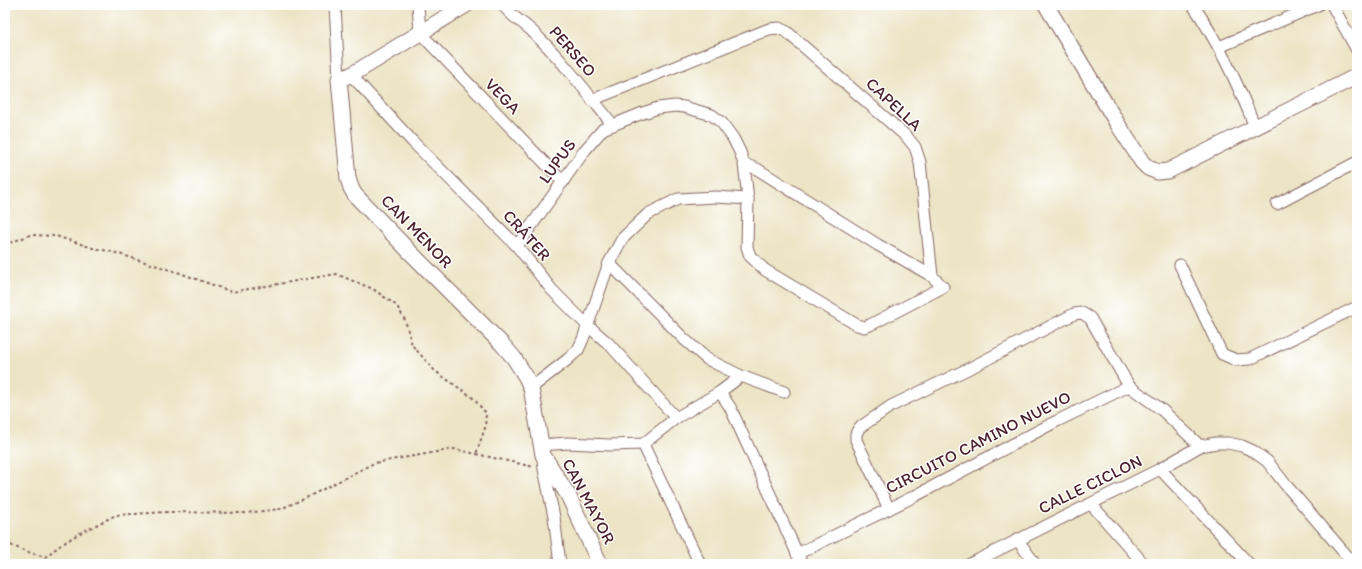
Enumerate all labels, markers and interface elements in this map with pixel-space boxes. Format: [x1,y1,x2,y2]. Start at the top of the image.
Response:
street label: PERSEO [545,21,601,81]
street label: CAPELLA [862,73,926,135]
street label: VEGA [481,74,525,118]
street label: LUPUS [534,135,580,187]
street label: CAN MENOR [377,190,457,272]
street label: CRÁTER [499,205,555,265]
street label: CIRCUITO CAMINO NUEVO [882,386,1074,498]
street label: CALLE CICLON [1035,450,1145,518]
street label: CAN MAYOR [558,455,620,547]

